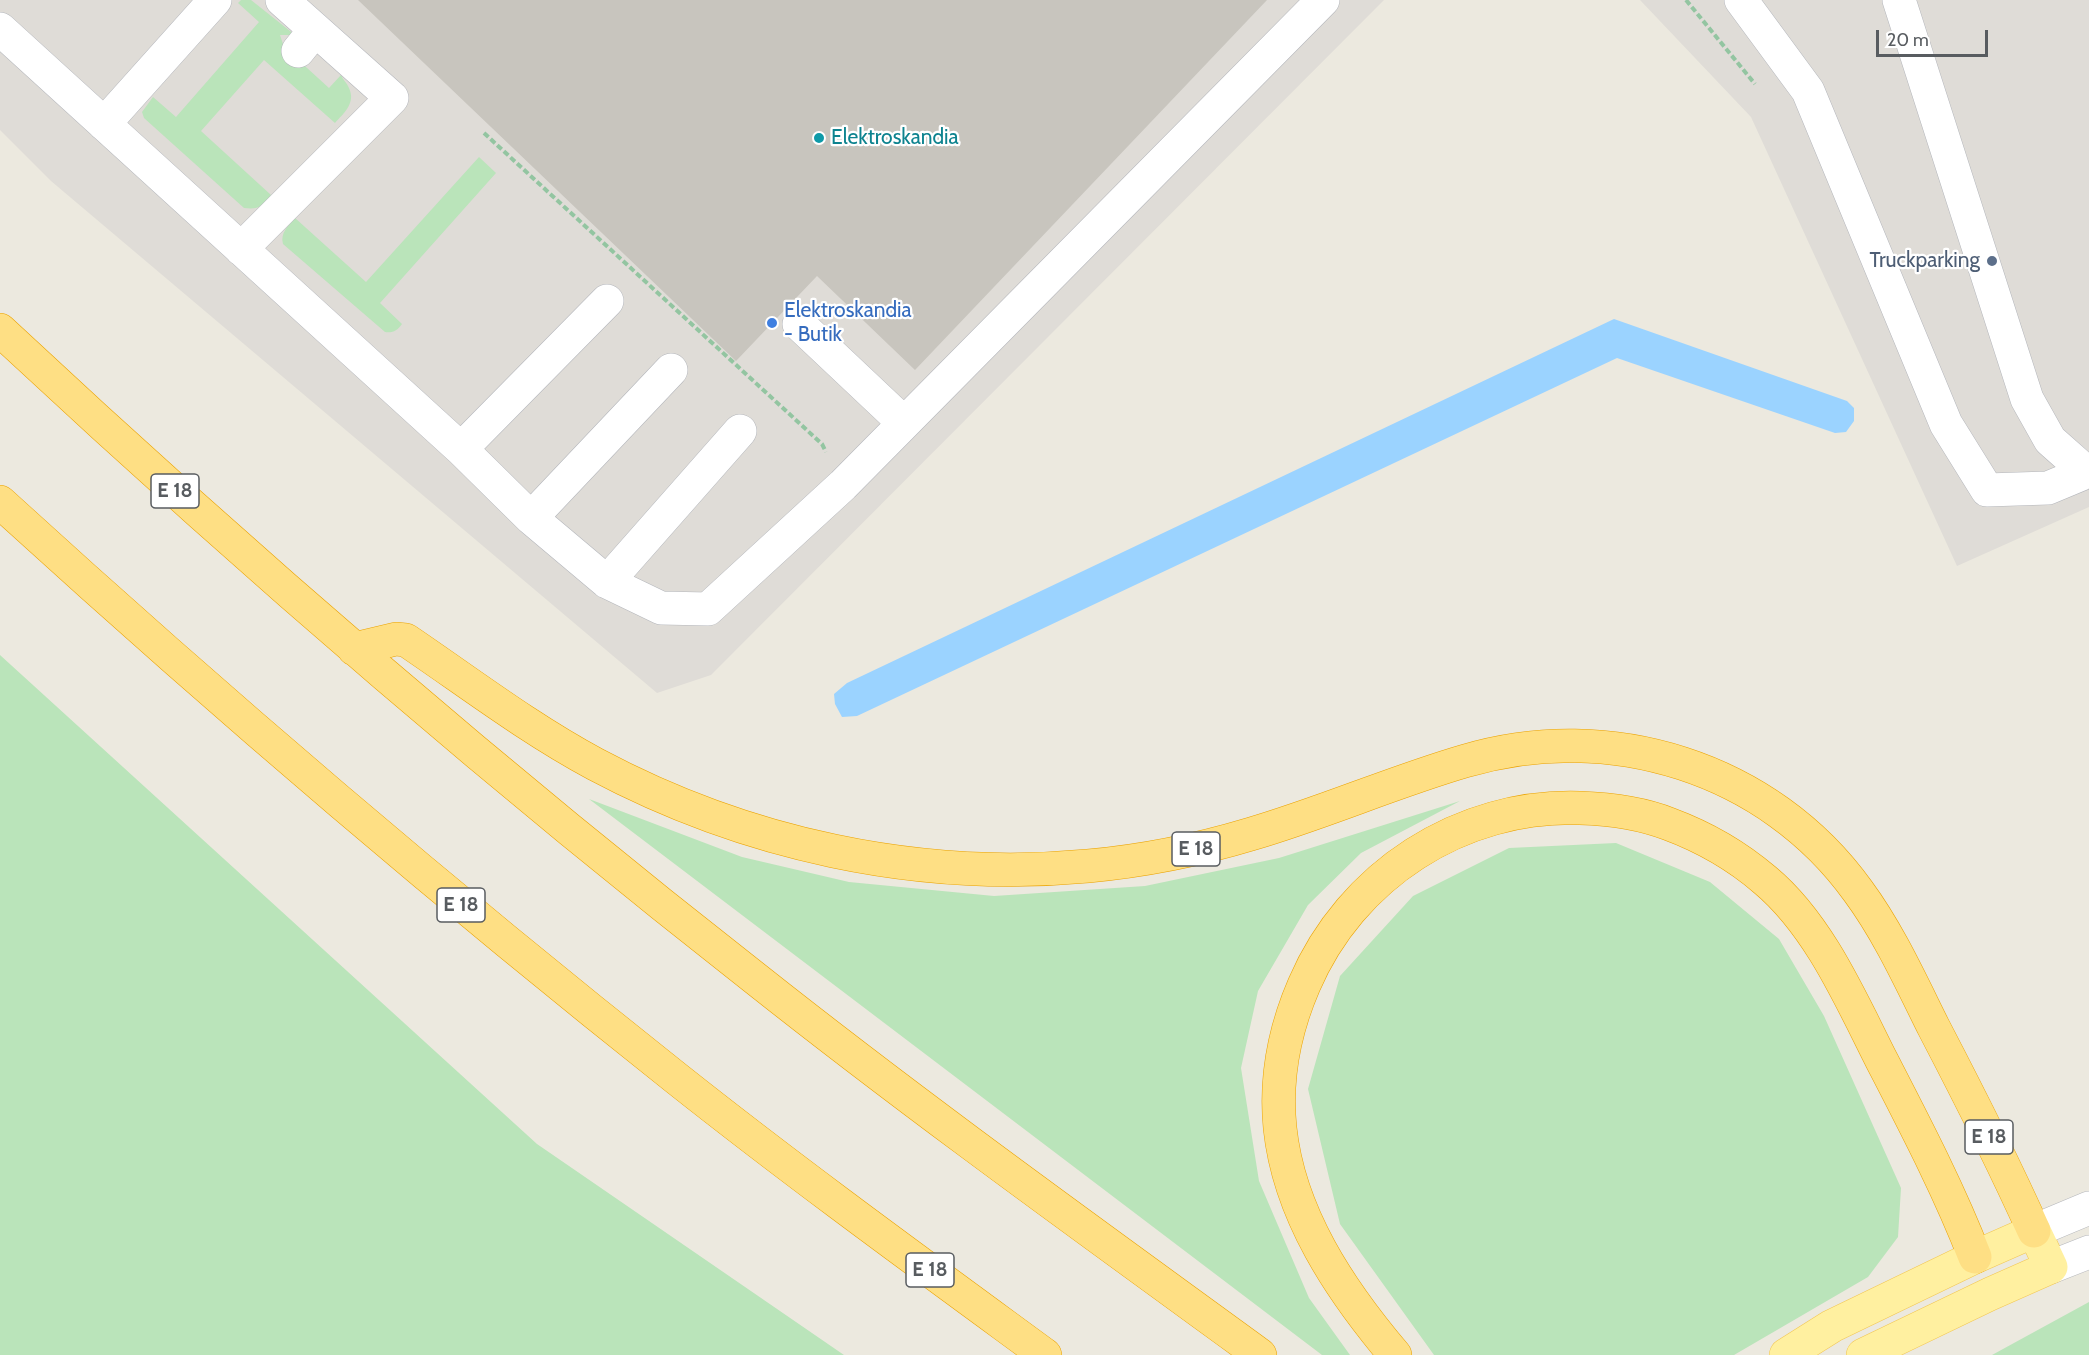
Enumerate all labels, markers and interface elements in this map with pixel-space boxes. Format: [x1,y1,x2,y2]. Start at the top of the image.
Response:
scale bar [1879,18,1992,56]
text: 20 m [1887,29,1929,51]
place label: Elektroskandia [831,125,959,151]
marker: Elektroskandia [812,131,826,145]
place label: Truckparking [1870,248,1980,274]
marker: Truckparking [1985,254,1999,268]
place label: Elektroskandia - Butik [784,298,912,348]
marker: Elektroskandia - Butik [765,316,779,330]
road number: E 18 [151,474,199,508]
road number: E 18 [1172,832,1220,866]
road number: E 18 [437,888,485,922]
road number: E 18 [1965,1120,2013,1154]
road number: E 18 [906,1253,954,1287]

